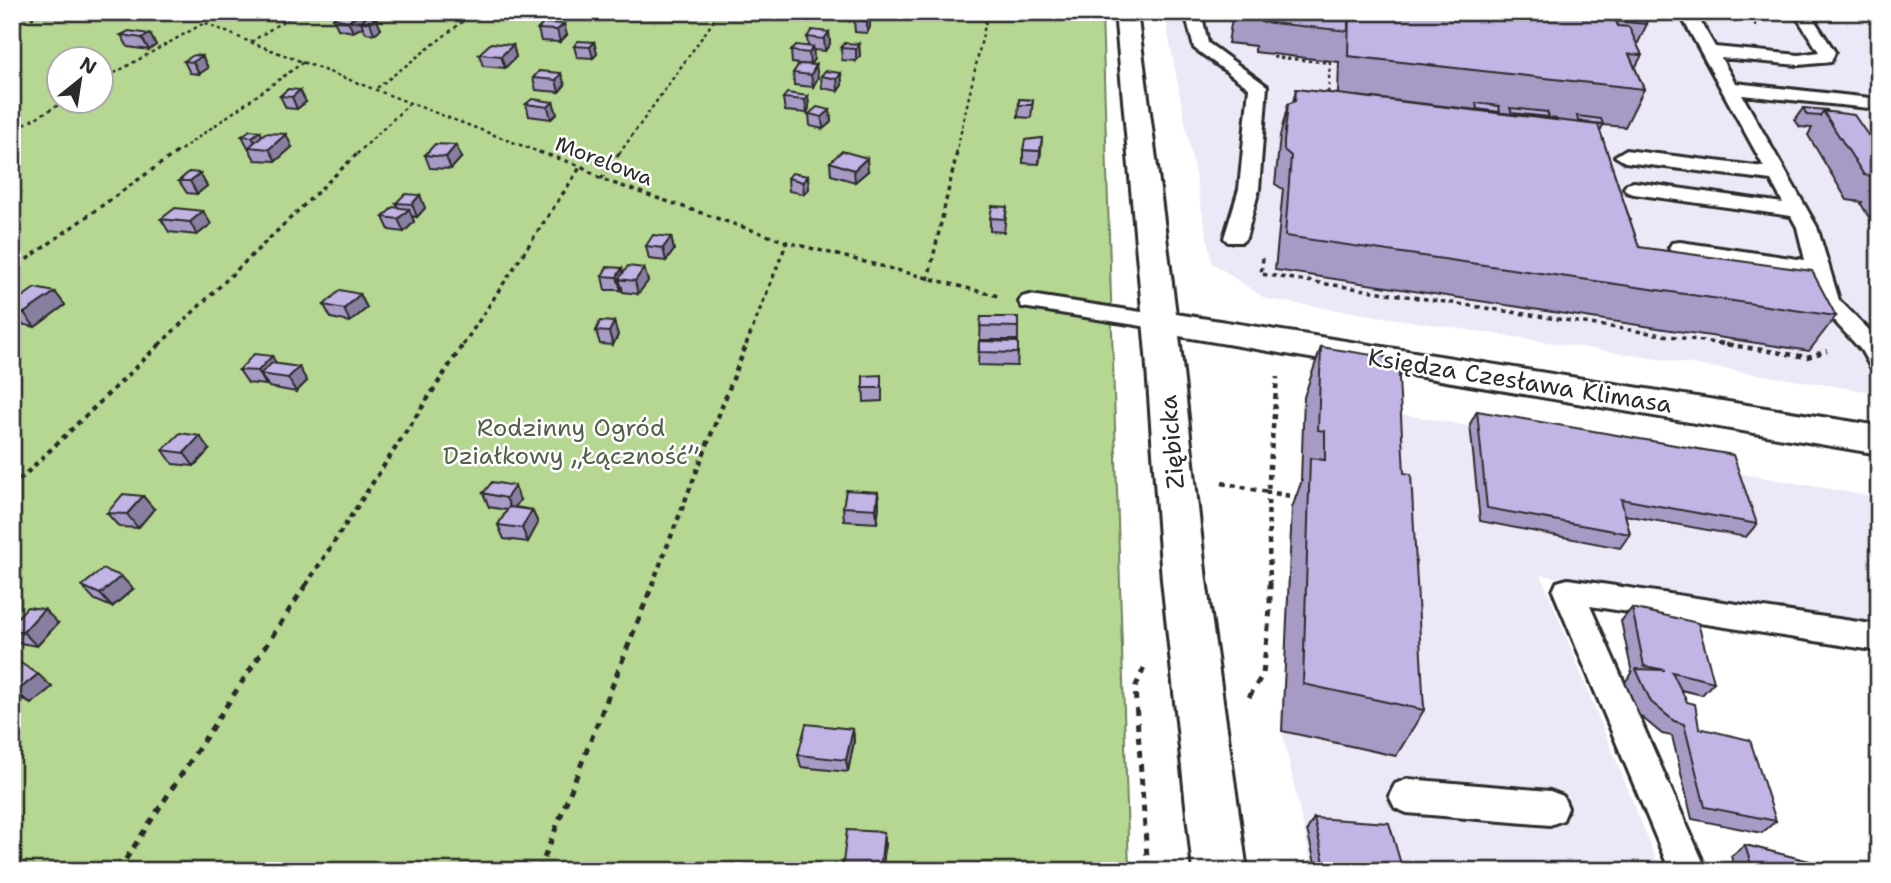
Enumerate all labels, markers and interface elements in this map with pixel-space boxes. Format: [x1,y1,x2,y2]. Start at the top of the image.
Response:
north arrow [46,46,116,116]
text: N [75,51,101,80]
street label: Morelowa [551,130,657,192]
street label: Księdza Czesława Klimasa [1366,341,1674,421]
street label: Ziębicka [1152,394,1192,490]
park label: Rodzinny Ogród Działkowy „Łączność” [443,412,699,472]

